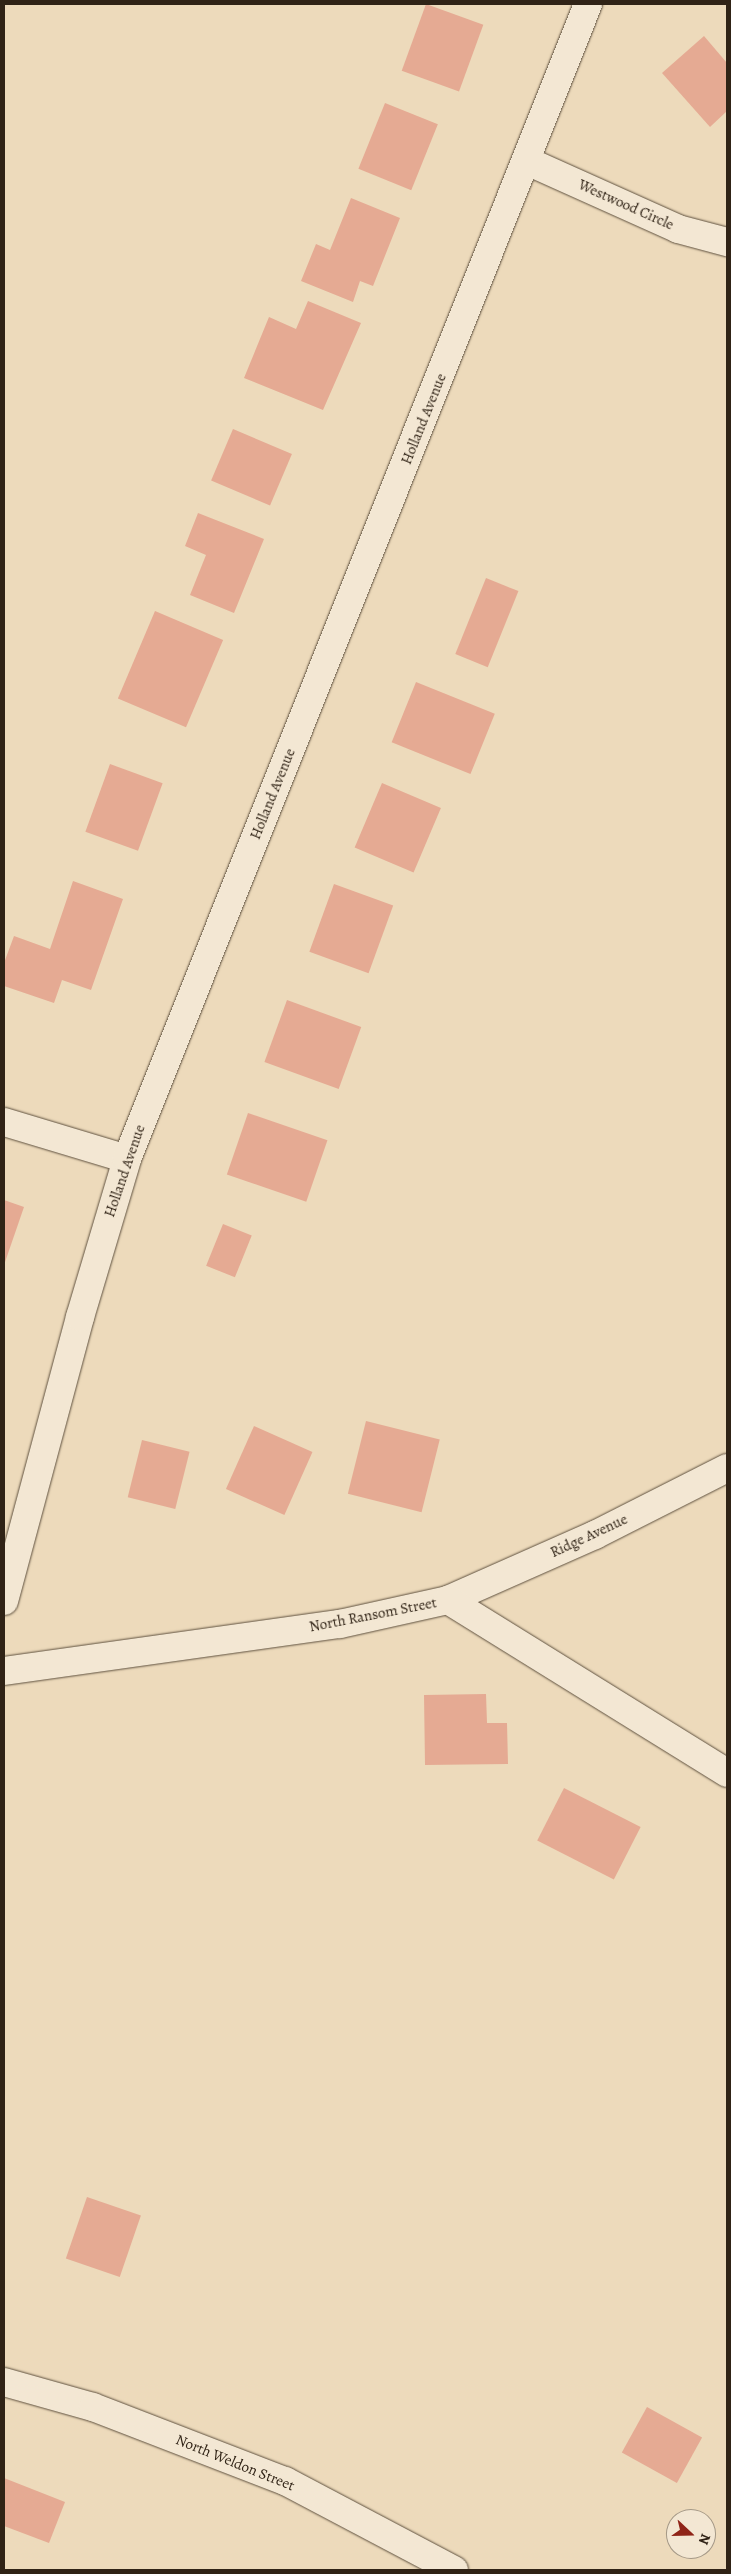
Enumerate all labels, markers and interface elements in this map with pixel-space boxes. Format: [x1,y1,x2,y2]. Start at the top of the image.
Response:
street label: Westwood Circle [576,176,676,234]
street label: Holland Avenue [398,371,450,467]
street label: Holland Avenue [247,746,299,842]
street label: Holland Avenue [101,1122,149,1220]
street label: Ridge Avenue [548,1510,630,1562]
street label: North Ransom Street [308,1594,438,1636]
street label: North Weldon Street [173,2431,297,2495]
north arrow [666,2509,716,2559]
text: N [694,2531,715,2547]

